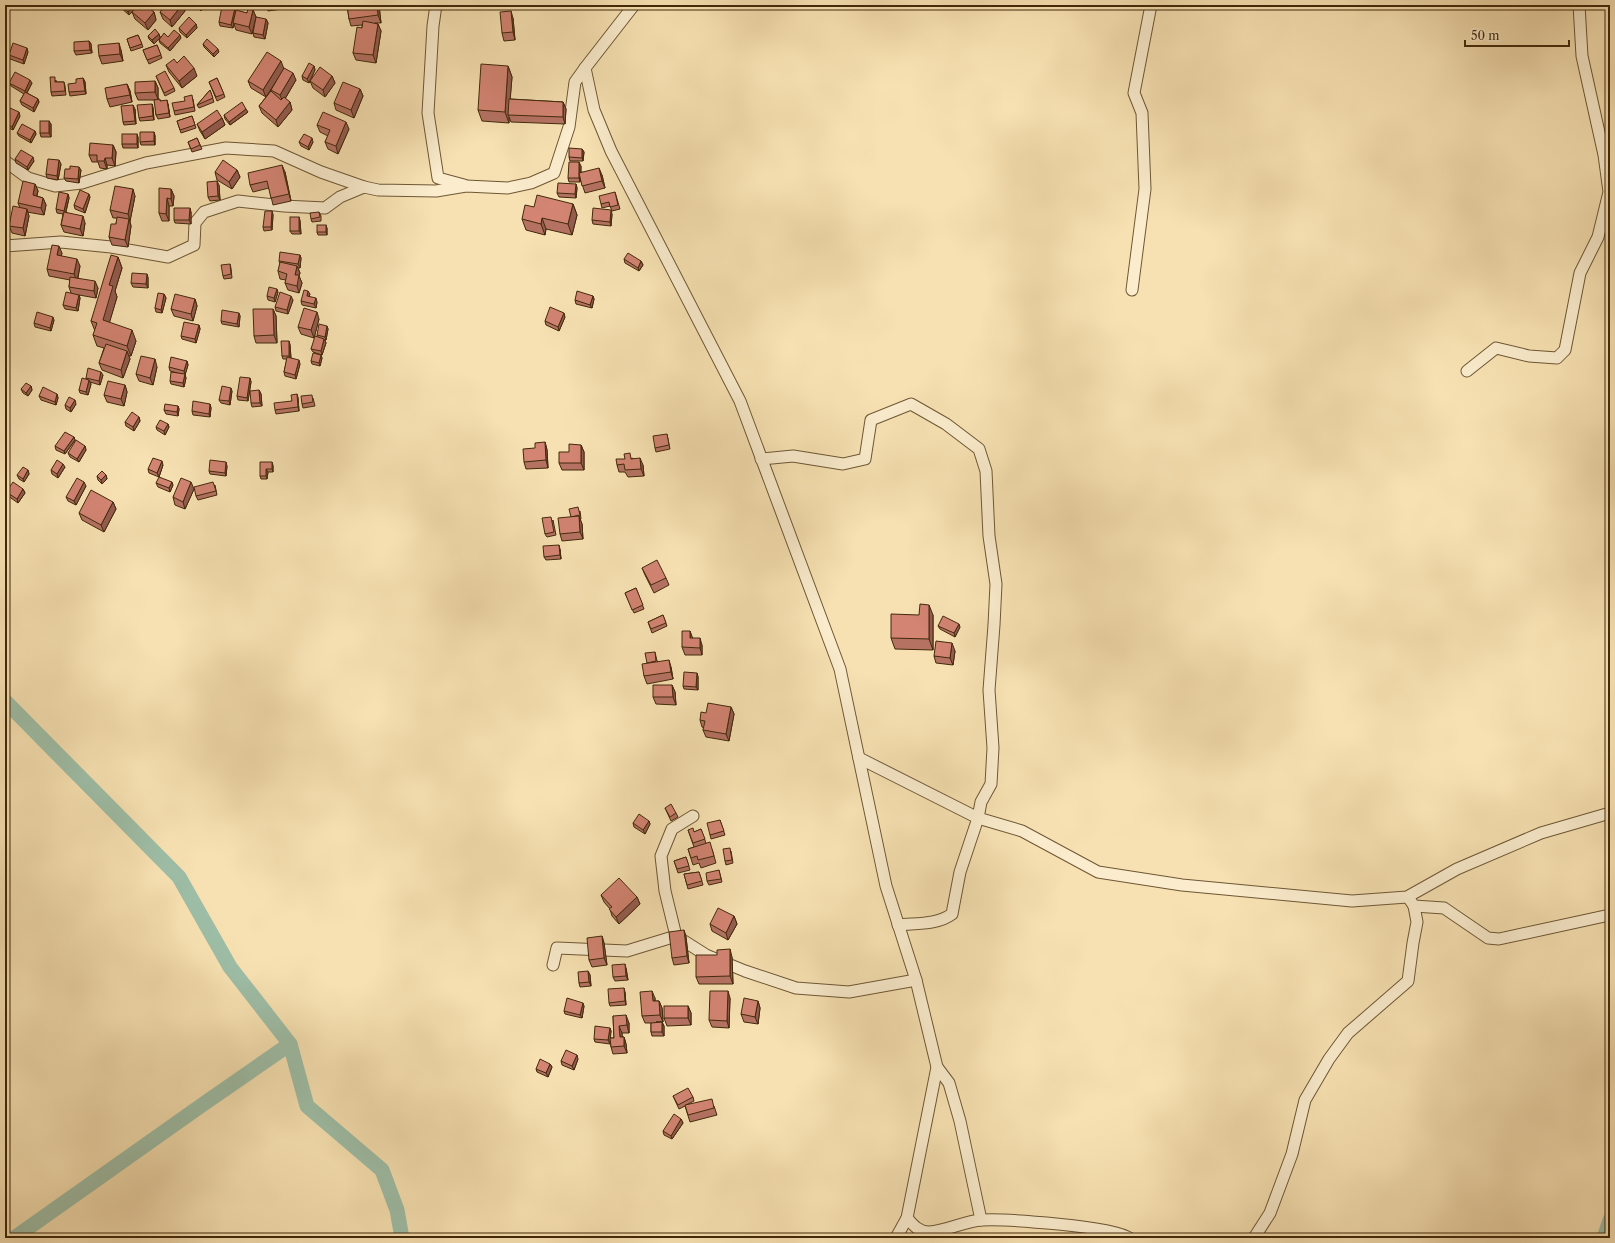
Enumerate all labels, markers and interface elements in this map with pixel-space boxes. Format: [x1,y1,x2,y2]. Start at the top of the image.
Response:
scale bar [1465,22,1569,48]
text: 50 m [1471,28,1500,43]

